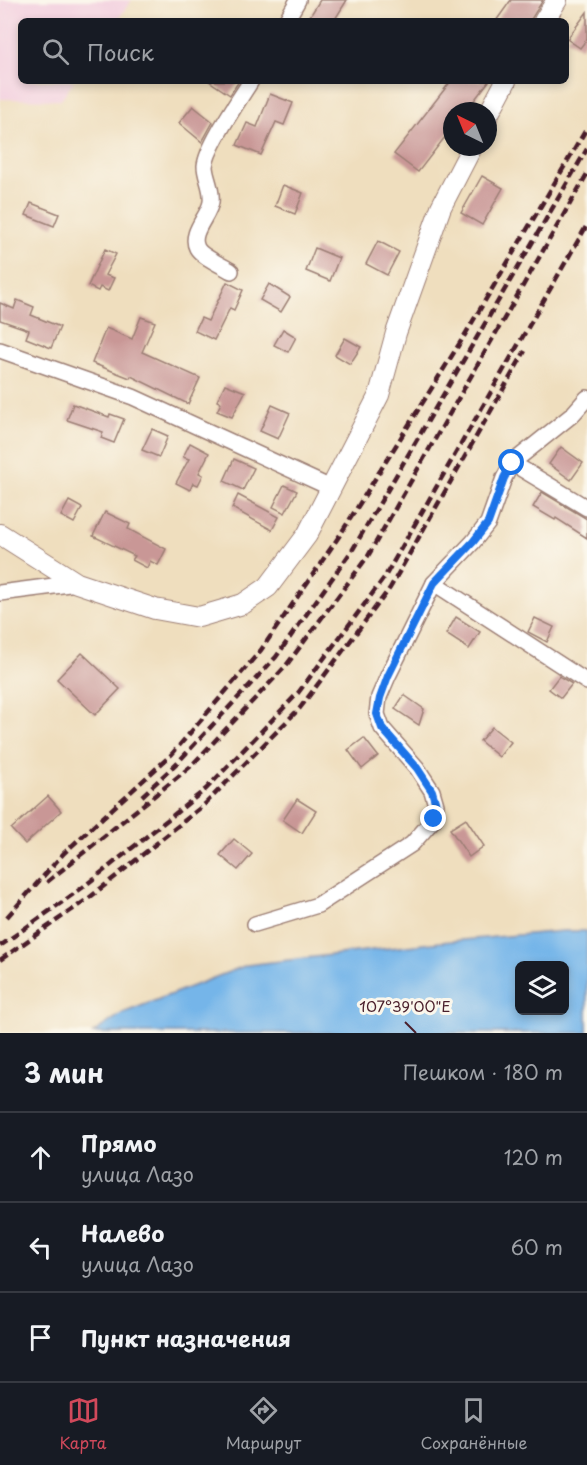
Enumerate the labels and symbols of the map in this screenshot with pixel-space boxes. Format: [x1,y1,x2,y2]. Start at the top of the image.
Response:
north arrow [443,102,497,156]
route start [498,449,524,475]
route end [420,805,446,831]
text: 107°39'00"E [359,994,451,1017]

